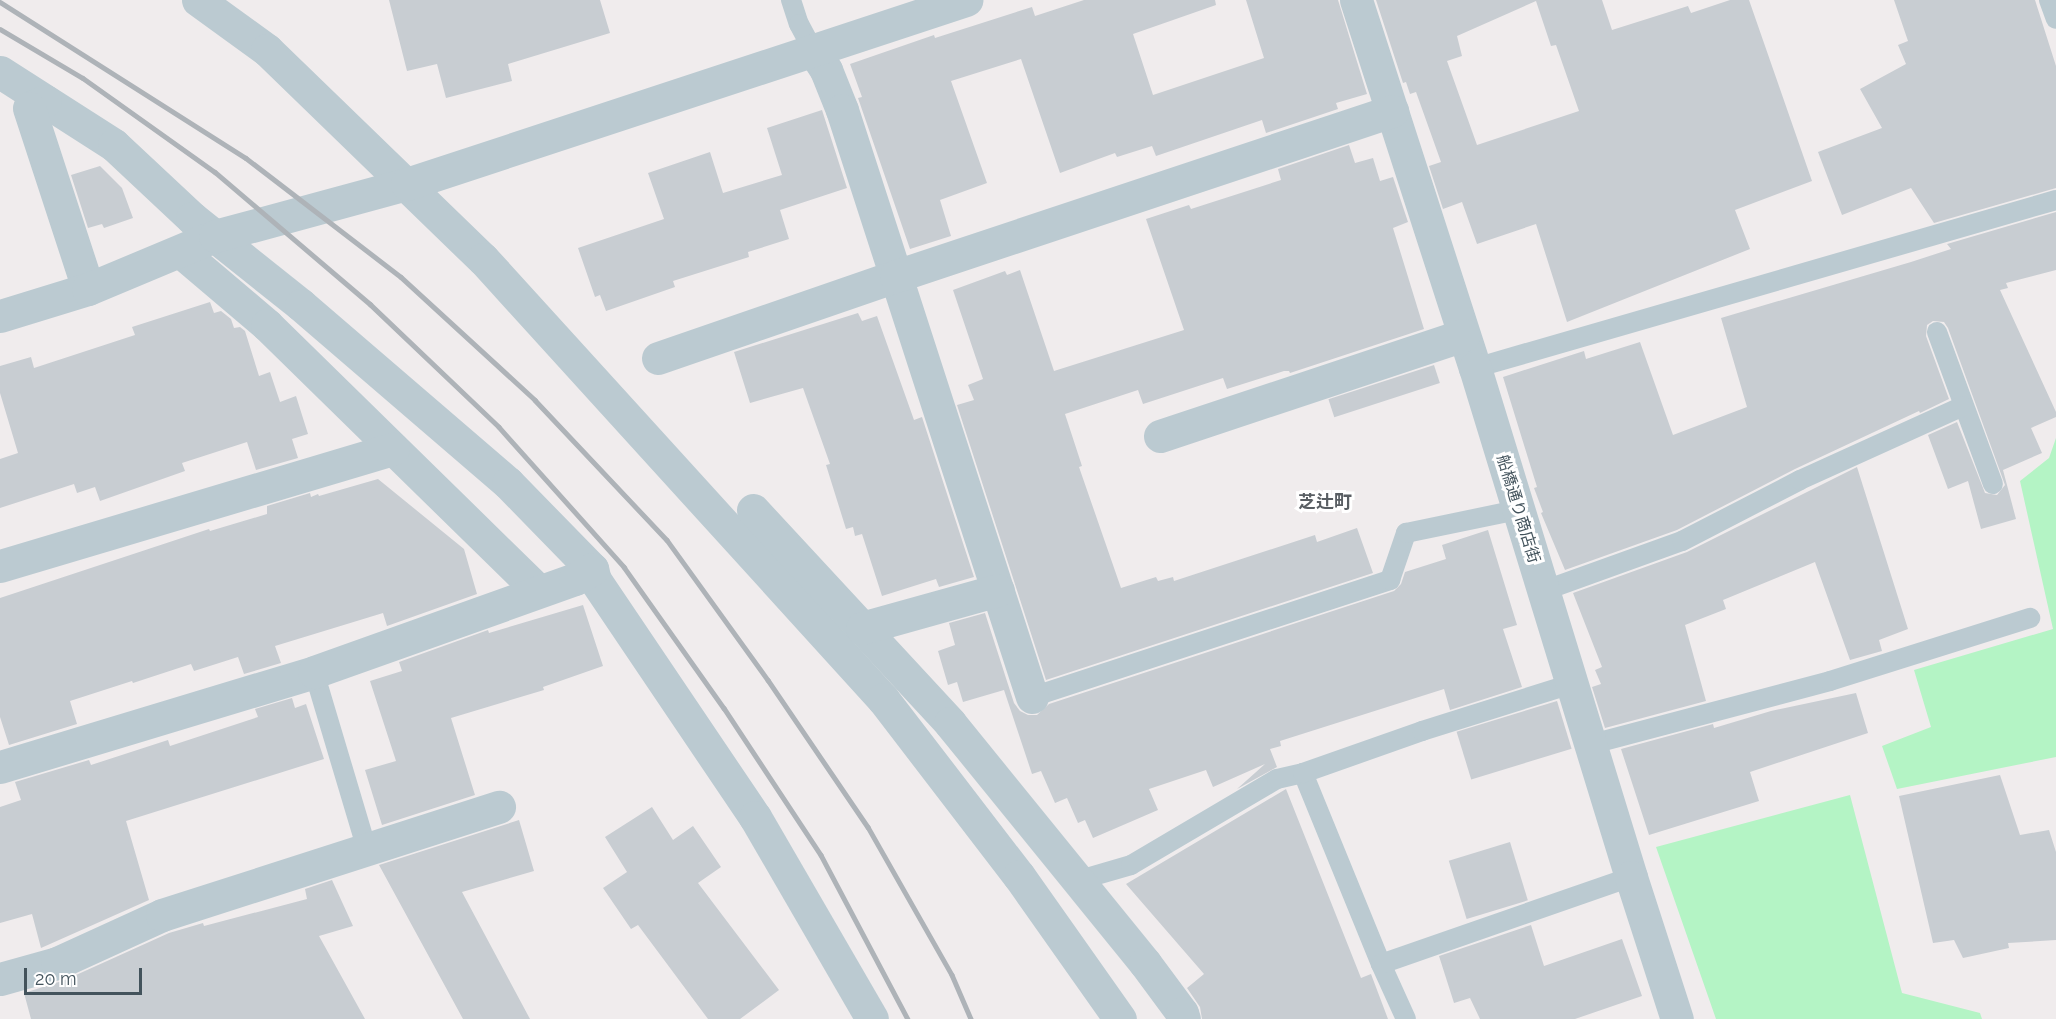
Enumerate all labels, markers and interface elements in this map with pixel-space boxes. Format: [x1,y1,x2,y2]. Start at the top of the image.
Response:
street label: 船橋通り商店街 [1492,453,1544,565]
district label: 芝辻町 [1298,491,1352,513]
scale bar [27,956,146,994]
text: 20 m [35,968,77,989]

